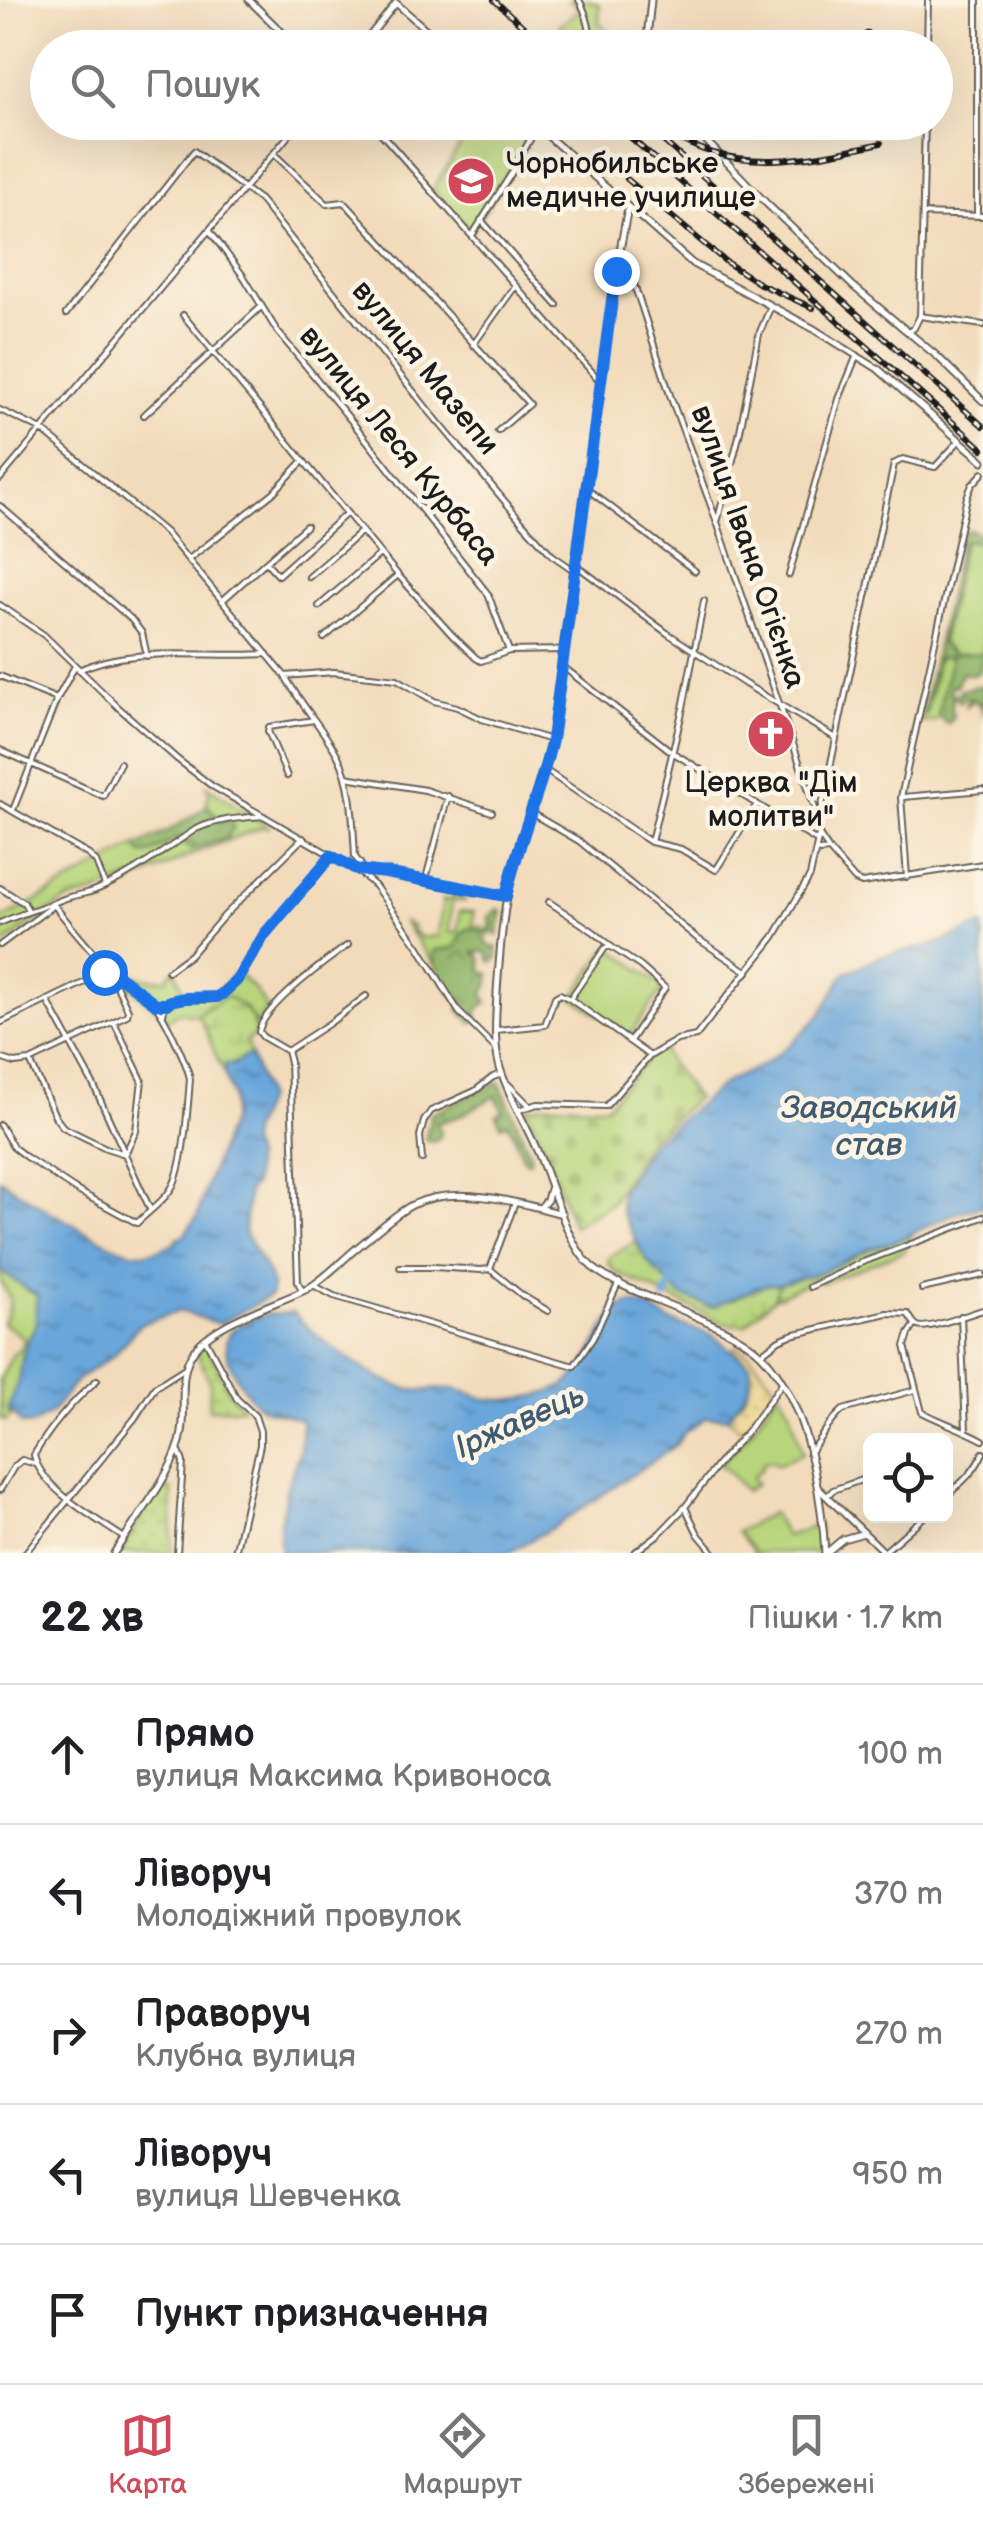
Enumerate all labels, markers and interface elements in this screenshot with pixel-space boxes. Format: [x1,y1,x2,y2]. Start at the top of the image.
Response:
search box [30,30,953,140]
icon: search [65,58,120,113]
text: Пошук [145,63,260,108]
place label: Чорнобильське медичне училище [506,146,756,216]
school or university icon: Чорнобильське медичне училище [445,155,497,207]
route end [594,249,640,295]
street label: вулиця Мазепи [344,274,506,462]
street label: вулиця Леся Курбаса [291,319,507,573]
street label: вулиця Івана Огієнка [683,401,813,693]
church icon: Церква "Дім молитви" [745,708,797,760]
place label: Церква "Дім молитви" [684,765,858,835]
route start [82,950,128,996]
water label: Заводський став [781,1089,957,1165]
water label: Іржавець [449,1376,591,1468]
map controls [863,1433,953,1523]
button: locate [863,1433,953,1523]
text: 22 хв [40,1593,144,1644]
text: Пішки · 1.7 km [748,1599,943,1638]
text: Прямо [135,1712,254,1757]
icon: ahead [40,1727,95,1782]
text: 100 m [858,1735,943,1774]
text: вулиця Максима Кривоноса [135,1757,552,1796]
text: Ліворуч [135,1852,272,1897]
icon: left [40,1867,95,1922]
text: 370 m [854,1875,943,1914]
text: Молодіжний провулок [135,1897,461,1936]
text: Праворуч [135,1992,311,2037]
icon: right [40,2007,95,2062]
text: 270 m [854,2015,943,2054]
text: Клубна вулиця [135,2037,356,2076]
text: Ліворуч [135,2132,272,2177]
icon: left [40,2147,95,2202]
text: 950 m [852,2155,943,2194]
text: вулиця Шевченка [135,2177,401,2216]
icon: arrive [40,2287,95,2342]
text: Пункт призначення [135,2292,489,2337]
tab: Карта [108,2408,187,2501]
tab: Маршрут [403,2408,522,2501]
tab: Збережені [738,2408,875,2501]

